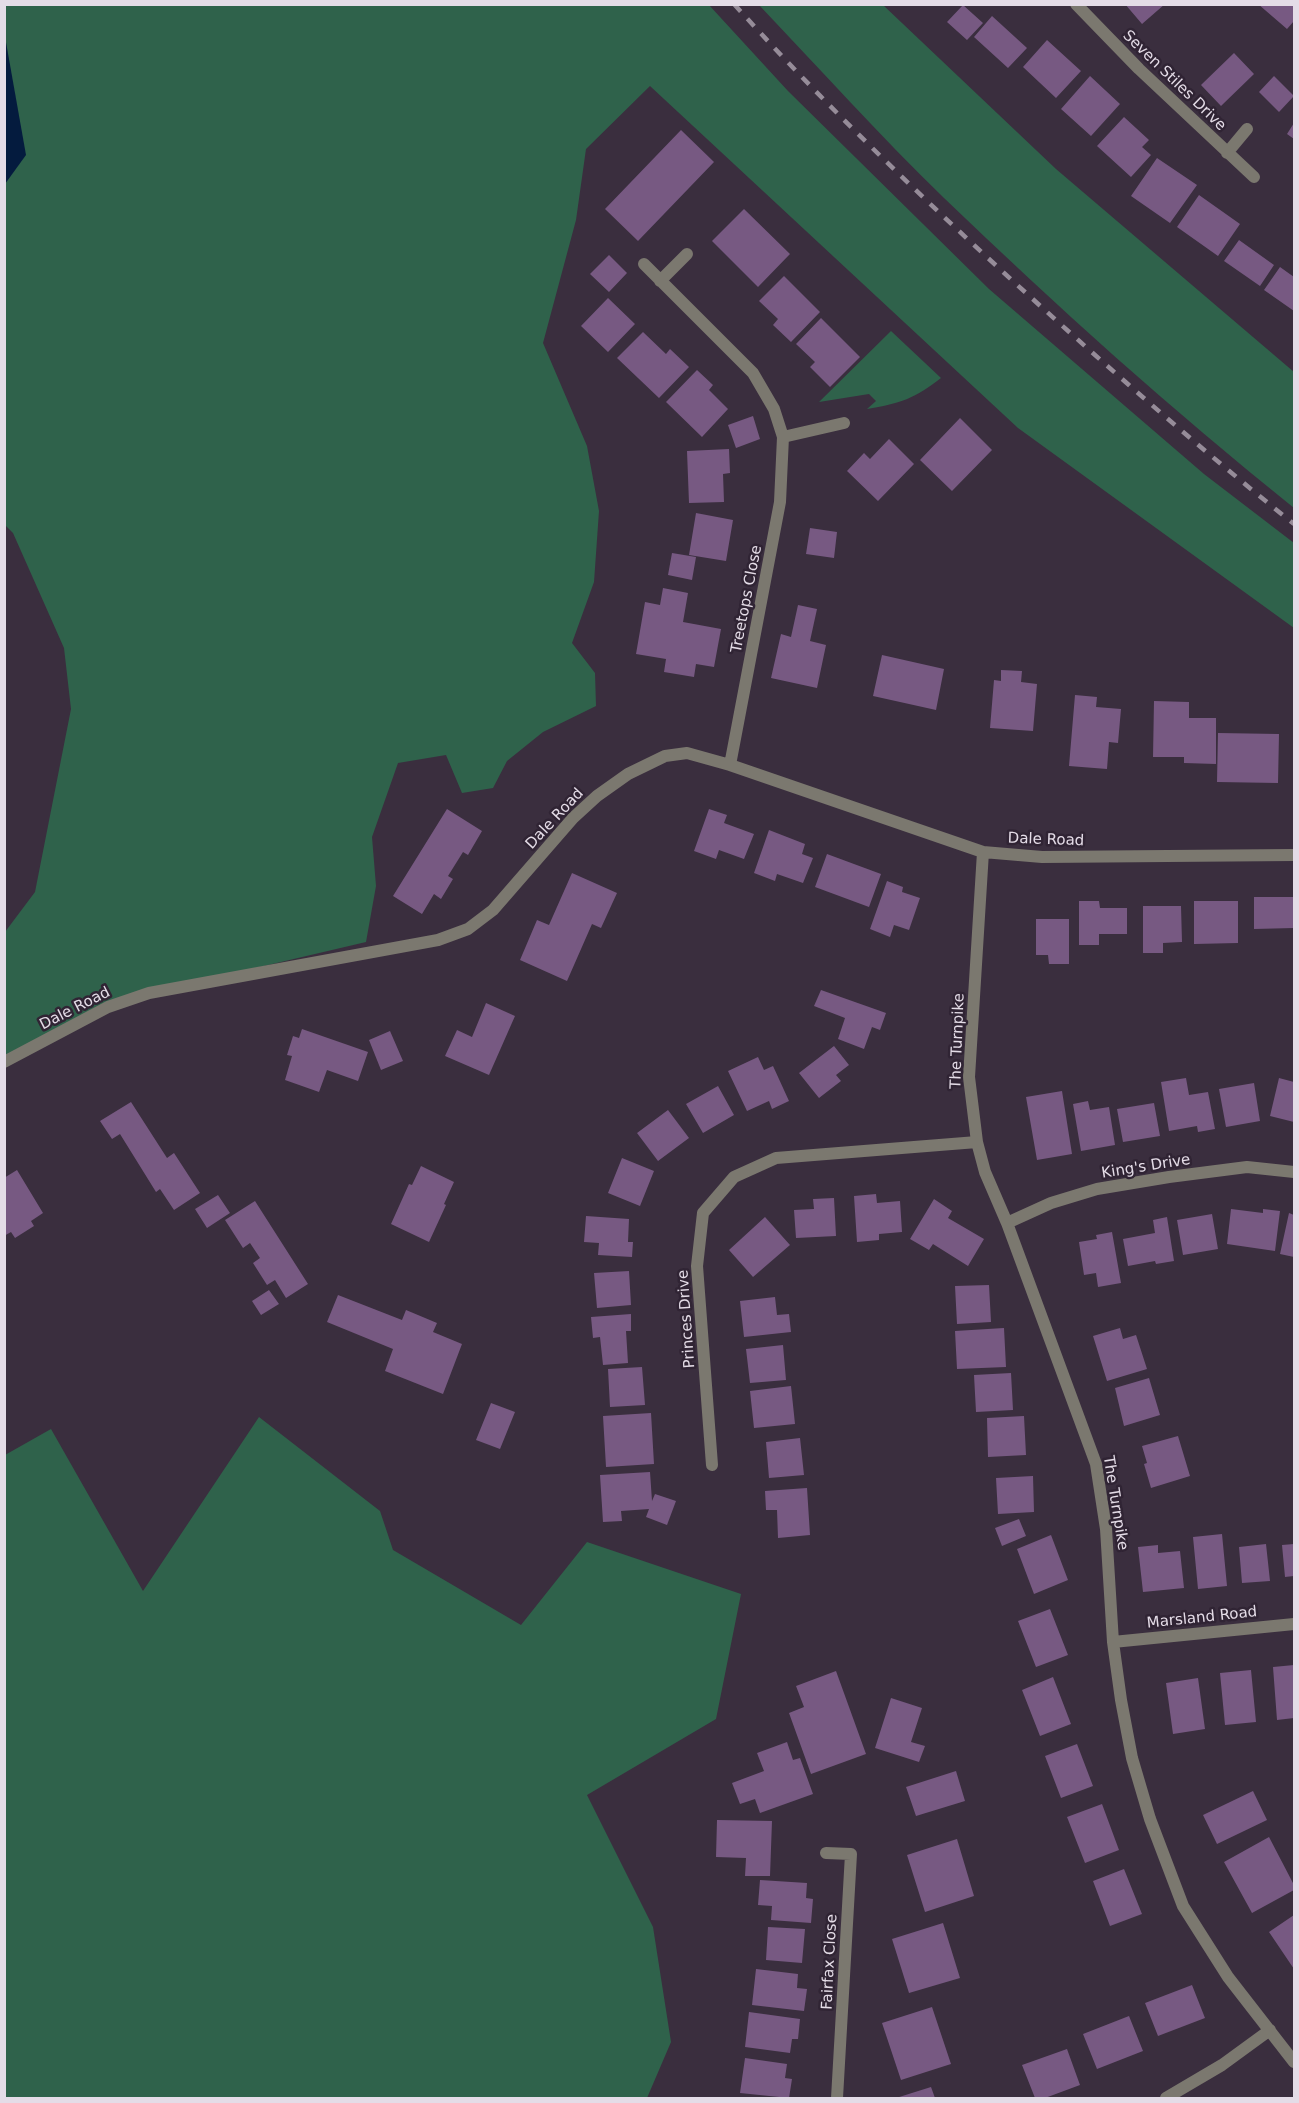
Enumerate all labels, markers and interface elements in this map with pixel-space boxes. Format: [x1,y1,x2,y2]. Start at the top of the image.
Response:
street label: Seven Stiles Drive [1119,27,1229,135]
street label: Treetops Close [728,544,766,654]
street label: Dale Road [522,785,588,853]
street label: Dale Road [1007,830,1085,850]
street label: Dale Road [37,984,113,1034]
street label: The Turnpike [947,993,969,1089]
street label: King's Drive [1100,1151,1192,1183]
street label: Princes Drive [675,1269,699,1369]
street label: The Turnpike [1099,1454,1131,1552]
street label: Marsland Road [1146,1603,1258,1633]
street label: Fairfax Close [819,1914,841,2010]

